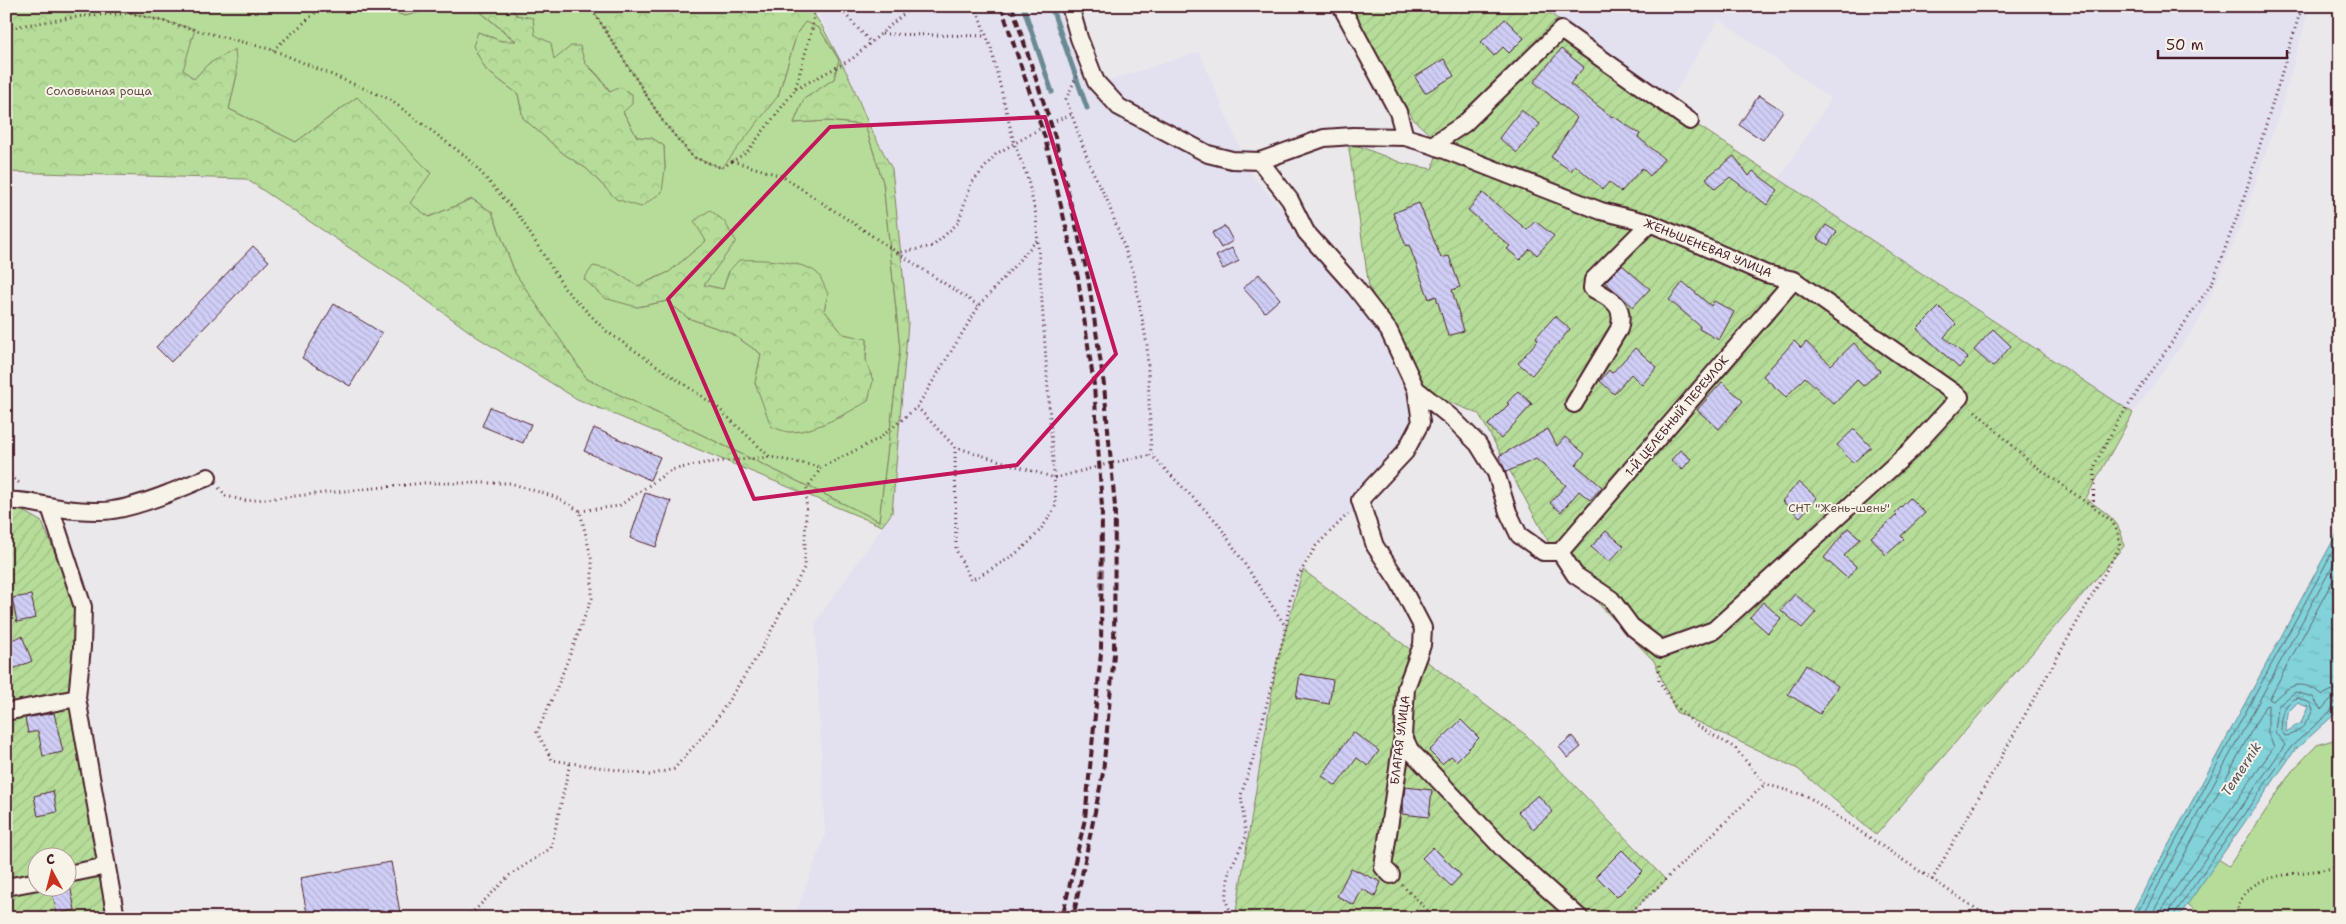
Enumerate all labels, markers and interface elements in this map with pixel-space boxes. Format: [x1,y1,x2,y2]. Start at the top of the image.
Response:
scale bar [2158,28,2287,60]
text: 50 m [2166,35,2204,55]
park label: Соловьиная роща [46,83,152,99]
street label: ЖЕНЬШЕНЕВАЯ УЛИЦА [1642,215,1775,281]
street label: 1-Й ЦЕЛЕБНЫЙ ПЕРЕУЛОК [1622,352,1733,480]
park label: СНТ "Жень-шень" [1788,500,1890,516]
street label: БЛАГАЯ УЛИЦА [1387,694,1413,786]
water label: Temernik [2217,738,2265,800]
north arrow [28,846,78,896]
text: С [45,850,56,869]

